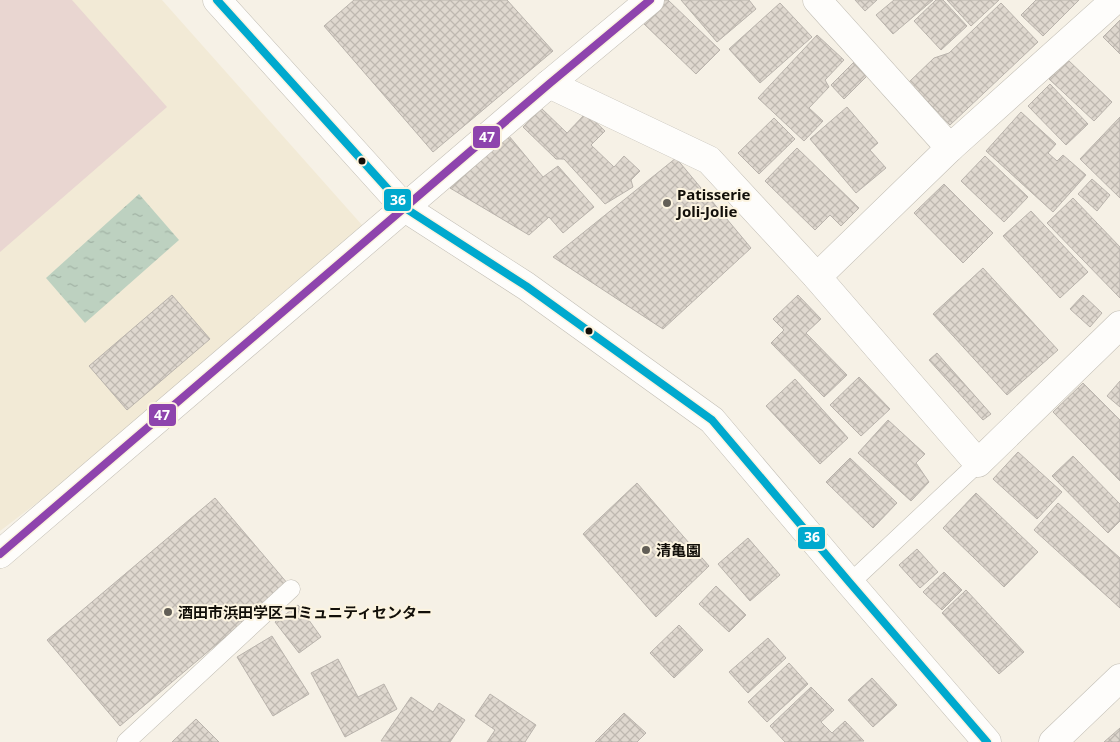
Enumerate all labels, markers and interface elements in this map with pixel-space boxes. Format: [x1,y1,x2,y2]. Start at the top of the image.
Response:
line badge: 47 [472,125,501,149]
text: 47 [479,127,495,146]
unlabelled marker [357,156,367,166]
place label: Patisserie Joli-Jolie [675,184,751,221]
line badge: 36 [383,188,412,212]
text: 36 [390,190,406,209]
marker: Patisserie Joli-Jolie [661,197,673,209]
unlabelled marker [584,326,594,336]
line badge: 47 [148,403,177,427]
text: 47 [154,405,170,424]
line badge: 36 [797,526,826,550]
text: 36 [804,527,820,546]
place label: 清亀園 [656,540,701,560]
marker: 清亀園 [640,544,652,556]
place label: 酒田市浜田学区コミュニティセンター [178,602,432,622]
marker: 酒田市浜田学区コミュニティセンター [162,606,174,618]

